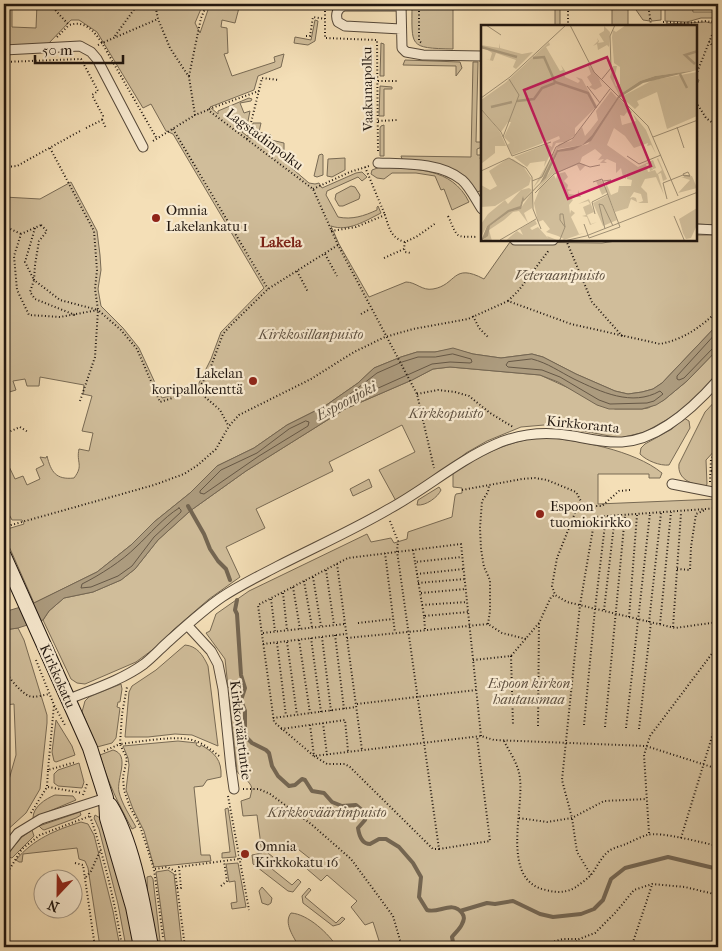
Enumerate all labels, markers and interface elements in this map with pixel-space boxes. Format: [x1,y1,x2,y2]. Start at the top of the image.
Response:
inset map [481,25,697,241]
scale bar [35,32,122,64]
text: 50 m [42,41,73,59]
street label: Vaakunapolku [358,47,377,132]
street label: Lagstadinpolku [223,105,307,174]
place label: Omnia Lakelankatu 1 [166,202,248,235]
marker: Omnia Lakelankatu 1 [150,212,162,224]
district label: Lakela [260,233,303,251]
park label: Veteraanipuisto [515,267,605,284]
park label: Kirkkosillanpuisto [258,326,364,343]
place label: Lakelan koripallokenttä [152,365,244,398]
marker: Lakelan koripallokenttä [247,375,259,387]
water label: Espoonjoki [312,377,381,425]
park label: Kirkkopuisto [408,405,483,422]
street label: Kirkkoranta [546,412,621,437]
place label: Espoon tuomiokirkko [550,498,631,531]
marker: Espoon tuomiokirkko [534,508,546,520]
street label: Kirkkokatu [36,642,79,711]
park label: Espoon kirkon hautausmaa [487,675,570,708]
street label: Kirkkoväärtintie [226,679,255,781]
park label: Kirkkoväärtinpuisto [266,804,387,821]
place label: Omnia Kirkkokatu 16 [255,838,339,871]
marker: Omnia Kirkkokatu 16 [239,848,251,860]
north arrow [32,868,82,918]
text: N [45,896,61,915]

